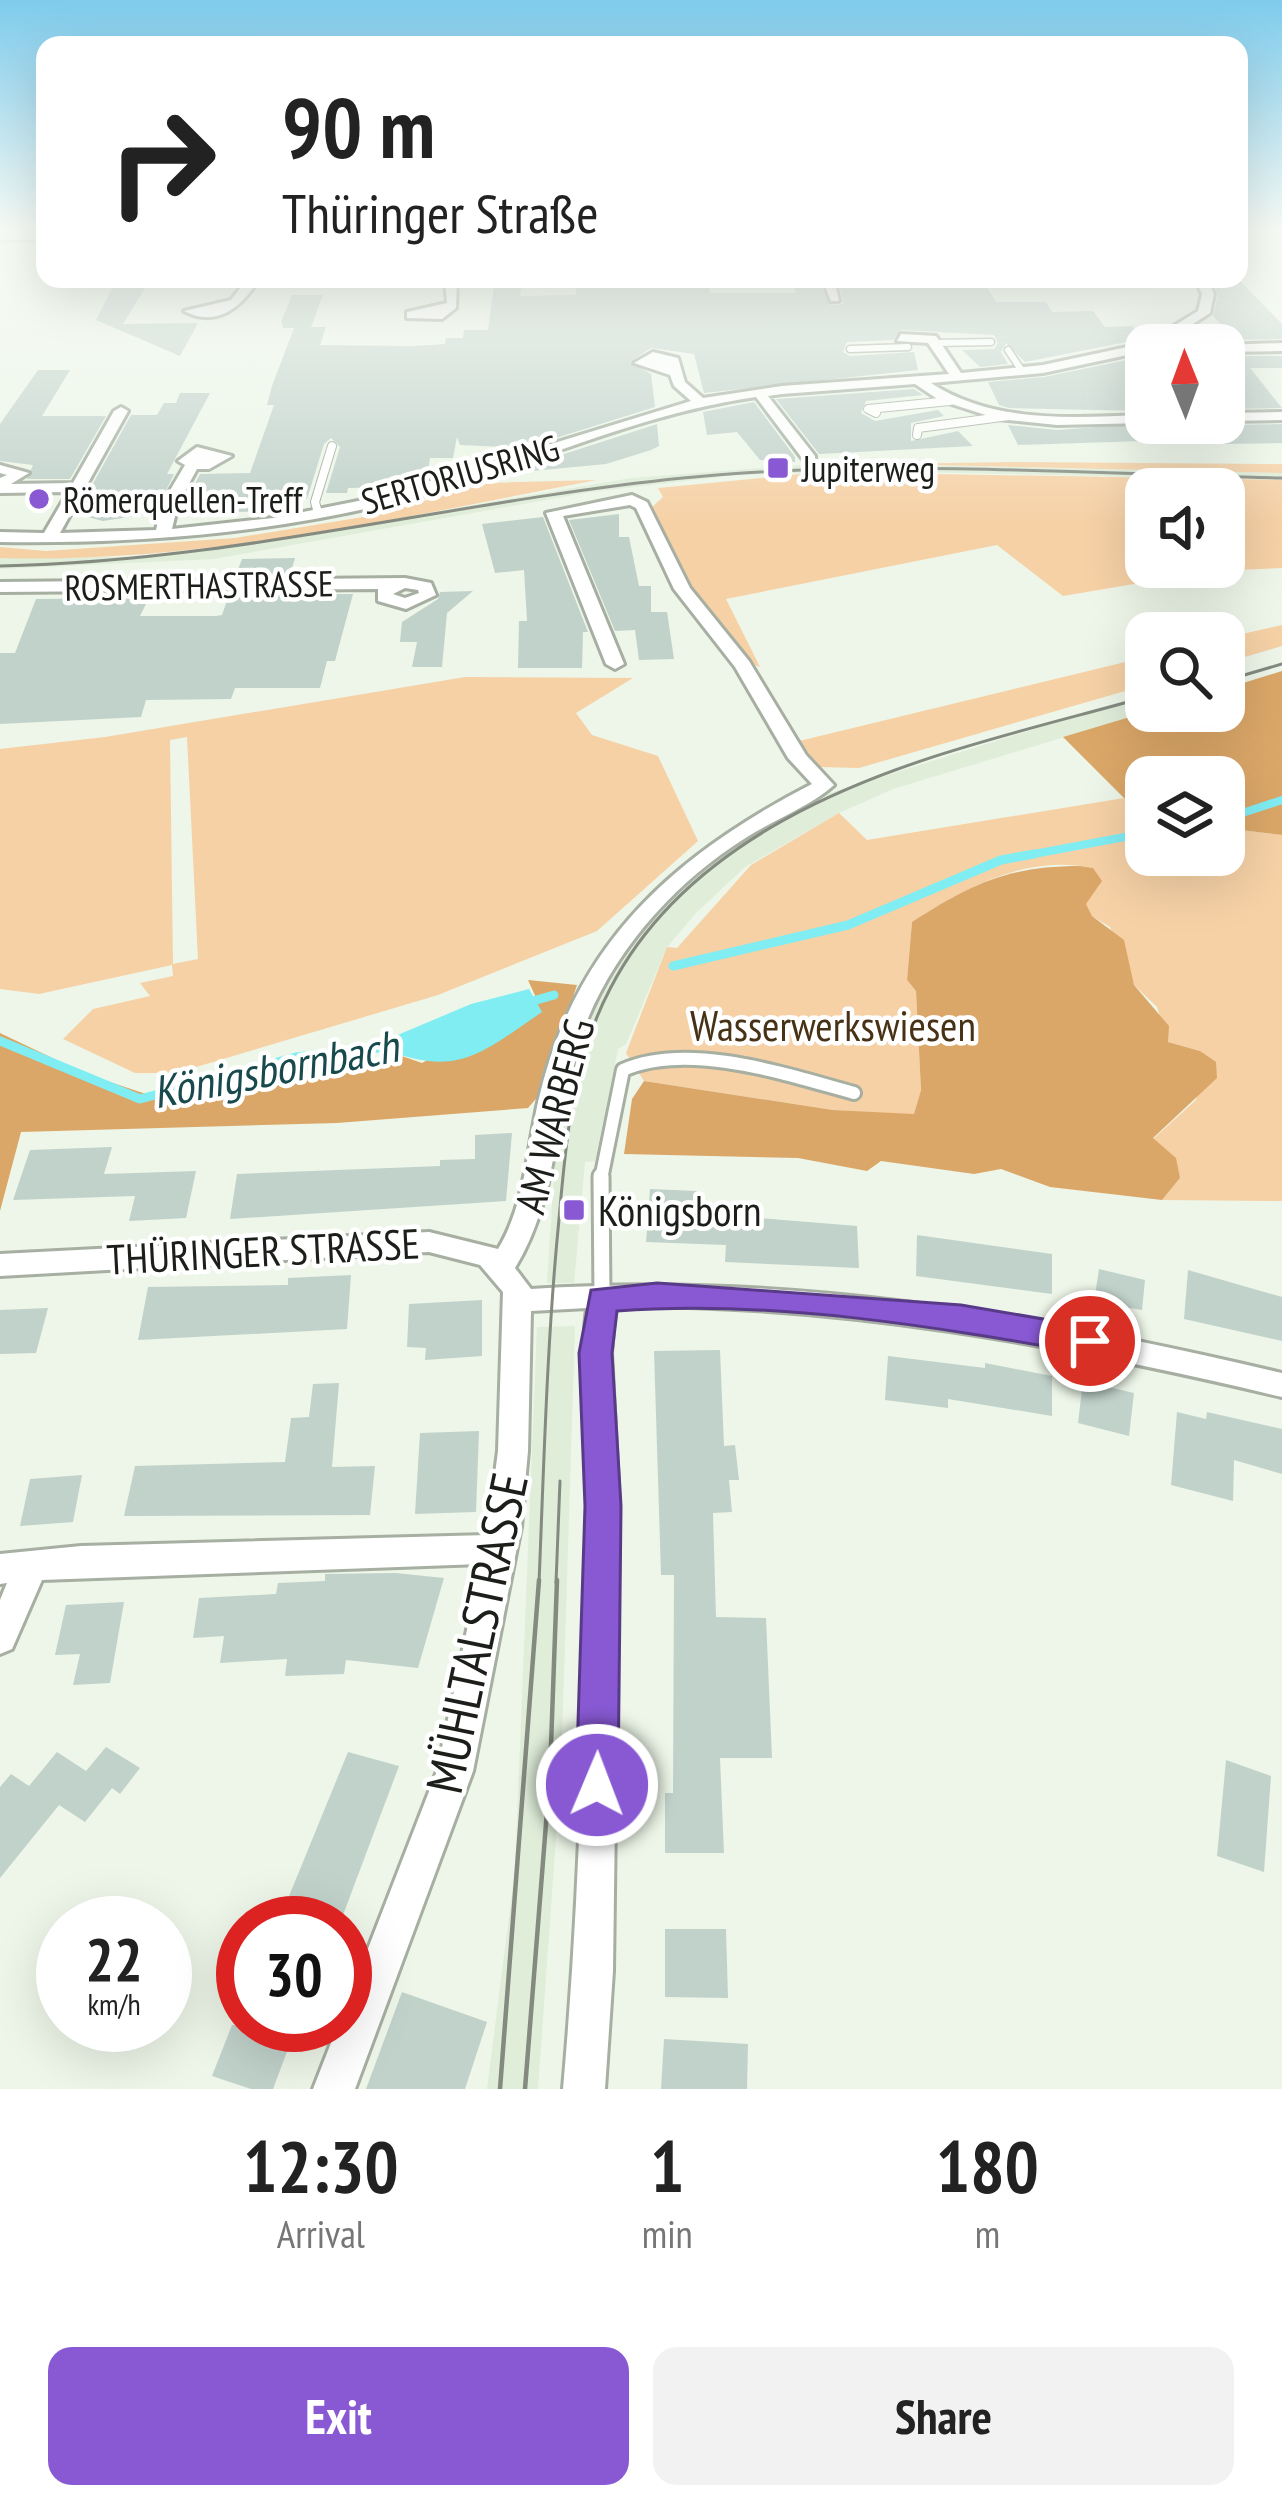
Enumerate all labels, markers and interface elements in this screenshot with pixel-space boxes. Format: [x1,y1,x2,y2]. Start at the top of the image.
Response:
text: 90 m [282,72,435,181]
icon: right [84,84,240,240]
text: Thüringer Straße [282,178,598,248]
north arrow [1125,324,1245,444]
map controls [1125,324,1245,876]
street label: SERTORIUSRING [356,423,564,525]
place label: Jupiterweg [801,445,935,492]
marker: Jupiterweg [765,455,791,481]
button: sound [1125,468,1245,588]
place label: Römerquellen-Treff [63,476,304,523]
marker: Römerquellen-Treff [26,486,52,512]
street label: ROSMERTHASTRASSE [64,559,334,611]
button: search [1125,612,1245,732]
button: layers [1125,756,1245,876]
park label: Wasserwerkswiesen [690,998,976,1053]
street label: AM WARBERG [502,1013,606,1219]
water label: Königsbornbach [148,1015,405,1120]
place label: Königsborn [598,1183,761,1238]
marker: Königsborn [561,1197,587,1223]
street label: THÜRINGER STRASSE [105,1215,421,1287]
pin [1039,1290,1141,1392]
icon: arrive [1057,1308,1123,1374]
street label: MÜHLTALSTRASSE [410,1467,542,1799]
position arrow [534,1722,660,1848]
speed limit sign: 30 [216,1896,372,2052]
text: 22 [85,1920,143,1998]
text: km/h [87,1984,141,2023]
text: 12:30 [243,2119,399,2212]
text: 1 [650,2119,684,2212]
text: 180 [936,2119,1039,2212]
text: Arrival [277,2208,365,2259]
text: min [642,2208,693,2259]
text: m [975,2208,1000,2259]
button: Exit [48,2347,629,2485]
button: Share [653,2347,1234,2485]

